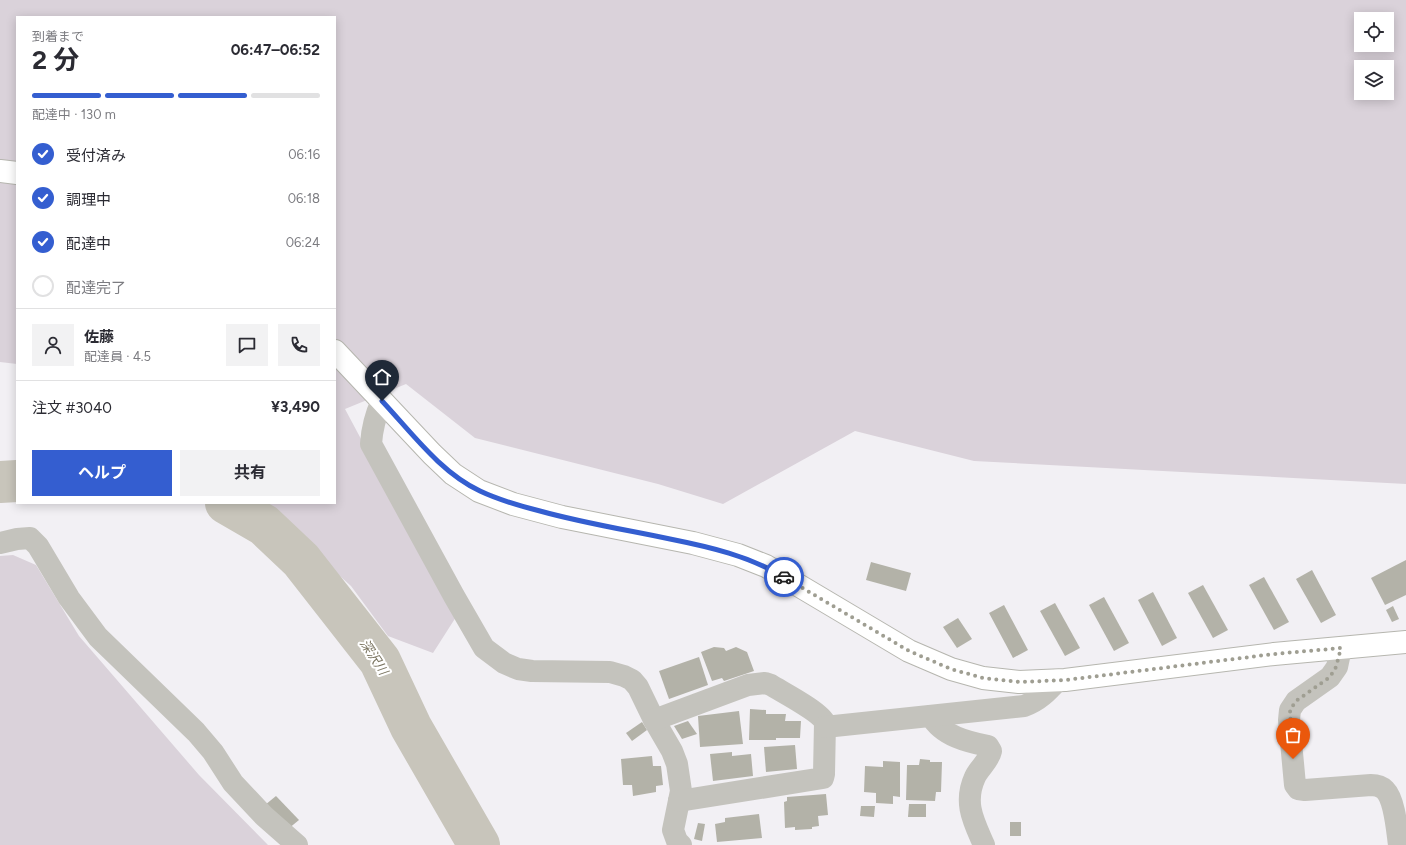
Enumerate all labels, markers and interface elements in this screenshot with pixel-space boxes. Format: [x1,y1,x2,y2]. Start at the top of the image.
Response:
map controls [1354,12,1394,100]
button: locate [1354,12,1394,52]
text: 到着まで [32,29,84,44]
text: 06:47–06:52 [231,41,320,59]
text: 2 分 [32,44,79,76]
button: layers [1354,60,1394,100]
text: 配達中 · 130 m [32,107,116,122]
icon: check [32,143,54,165]
text: 受付済み [66,147,126,165]
text: 06:16 [288,147,320,162]
icon: check [32,187,54,209]
text: 調理中 [66,191,111,209]
text: 06:18 [288,191,320,206]
icon: check [32,231,54,253]
text: 配達中 [66,235,111,253]
text: 06:24 [286,235,320,250]
text: 配達完了 [66,279,126,297]
button: person [32,324,74,366]
button: chat [226,324,268,366]
button: phone [278,324,320,366]
text: 佐藤 [84,328,114,346]
text: 配達員 · 4.5 [84,349,151,364]
pin [365,360,399,401]
icon: home [371,366,393,388]
text: ¥3,490 [271,398,320,416]
text: 注文 #3040 [32,399,112,417]
button: ヘルプ [32,450,172,496]
button: 共有 [180,450,320,496]
courier [764,557,804,597]
icon: car [773,566,795,588]
water label: 深沢川 [357,637,392,679]
pin [1276,718,1310,759]
icon: bag [1282,724,1304,746]

